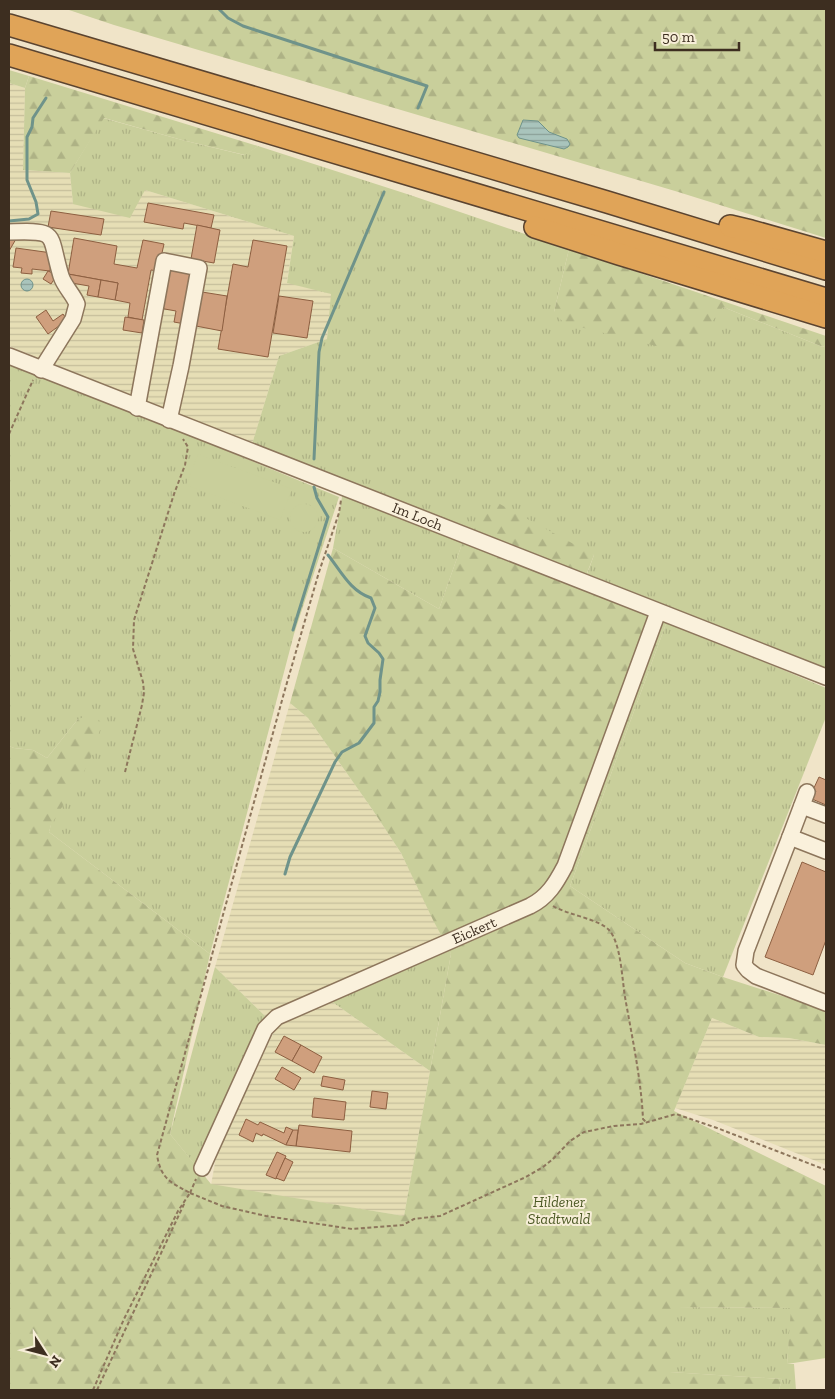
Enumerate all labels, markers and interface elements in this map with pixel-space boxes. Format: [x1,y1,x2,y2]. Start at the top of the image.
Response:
scale bar [655,20,739,52]
text: 50 m [662,28,695,46]
street label: Im Loch [390,499,446,535]
street label: Eickert [449,913,500,948]
park label: Hildener Stadtwald [528,1193,591,1228]
north arrow [20,1329,70,1379]
text: N [45,1352,65,1371]

